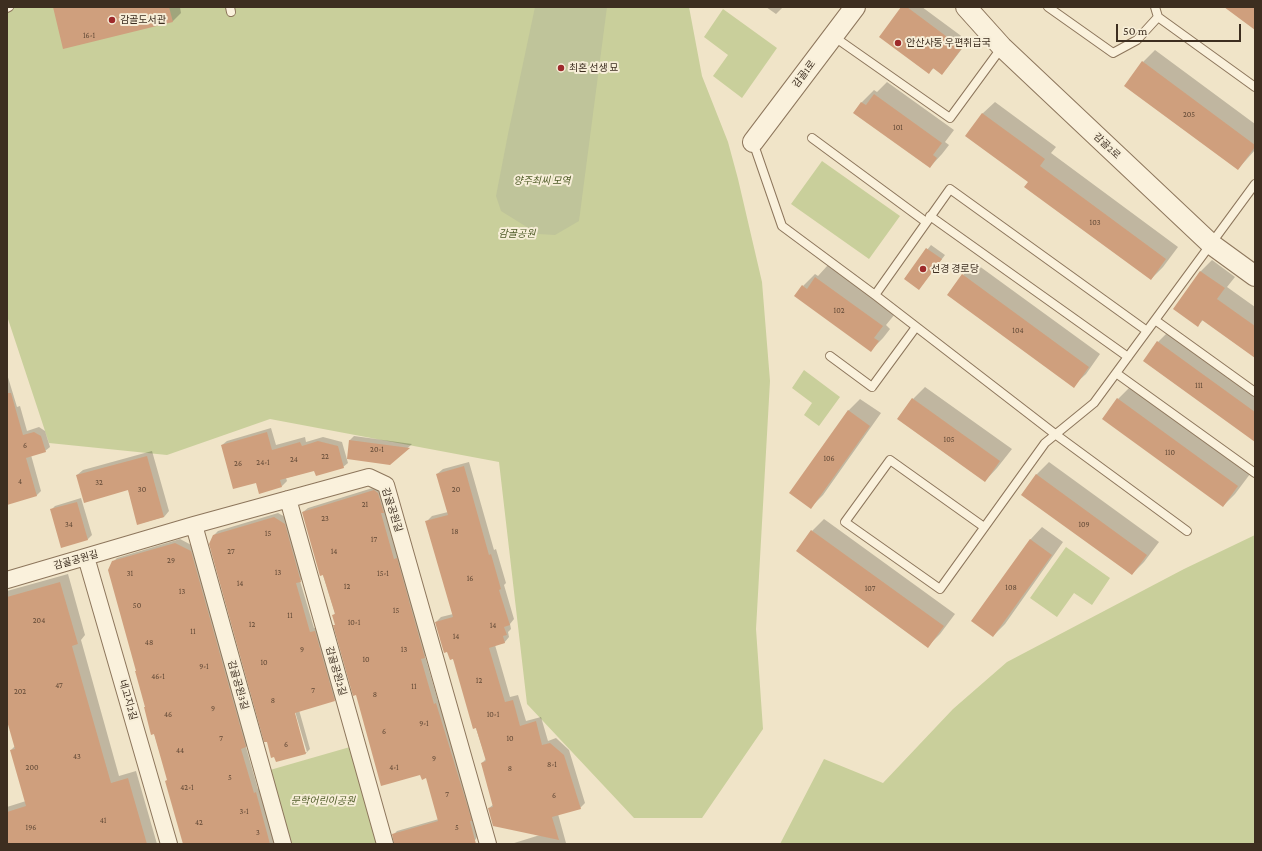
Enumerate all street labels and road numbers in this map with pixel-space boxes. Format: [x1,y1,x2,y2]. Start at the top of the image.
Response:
street label: 감골1로 [790,58,818,90]
street label: 감골2로 [1091,131,1123,161]
street label: 감골공원길 [379,486,405,534]
street label: 감골공원길 [52,548,100,572]
street label: 감골공원2길 [323,645,349,697]
street label: 감골공원3길 [225,659,251,711]
street label: 네고지2길 [117,678,139,722]

